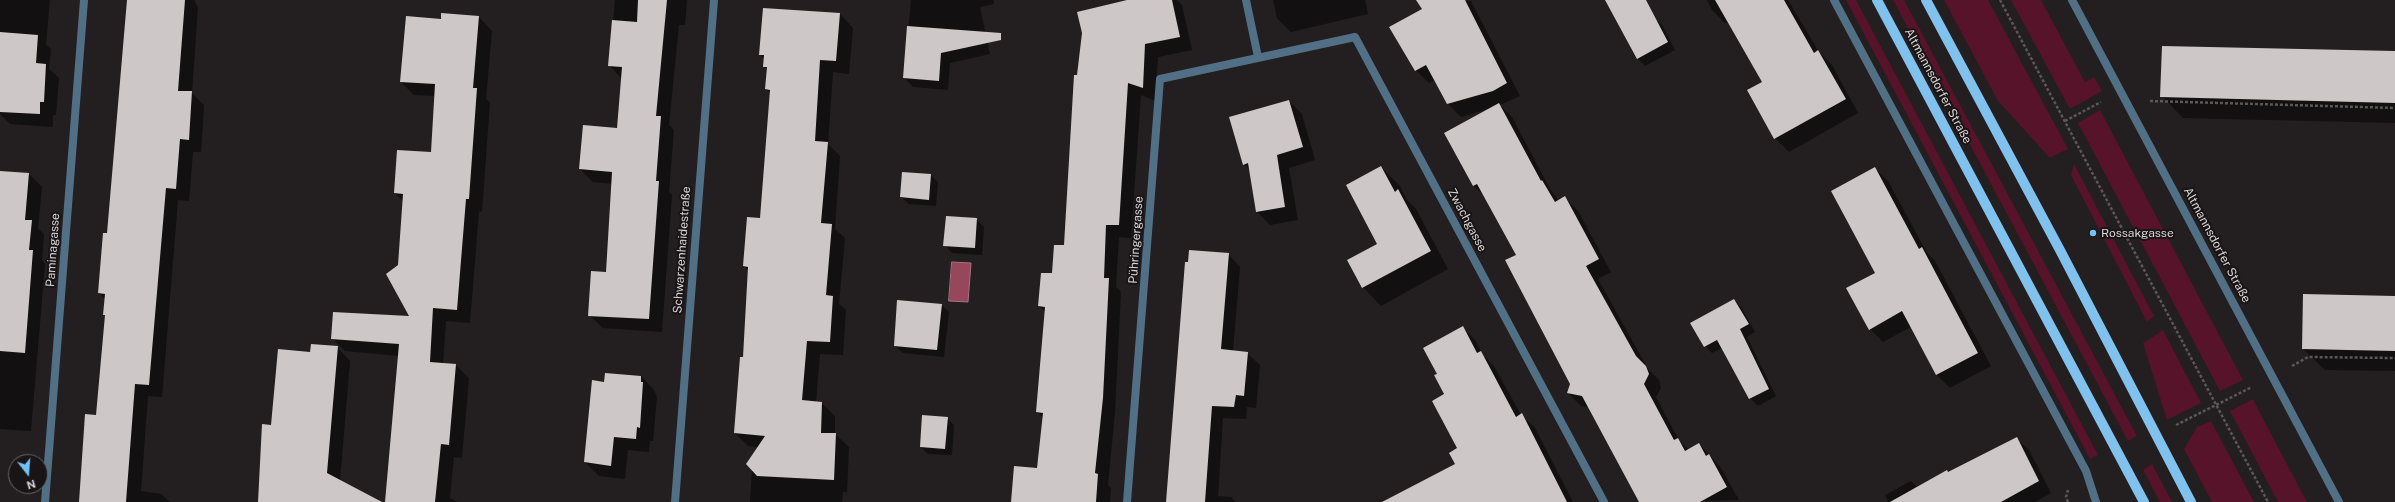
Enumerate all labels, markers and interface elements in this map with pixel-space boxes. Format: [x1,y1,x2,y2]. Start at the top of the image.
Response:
street label: Altmannsdorfer Straße [1901,26,1975,146]
street label: Altmannsdorfer Straße [2180,185,2254,305]
street label: Schwarzenhaidestraße [670,186,694,314]
street label: Zwachgasse [1444,186,1490,254]
street label: Pühringergasse [1126,196,1146,284]
street label: Paminagasse [43,213,63,287]
place label: Rossakgasse [2101,226,2174,240]
marker: Rossakgasse [2088,228,2098,238]
north arrow [8,454,48,494]
text: N [25,478,37,492]

